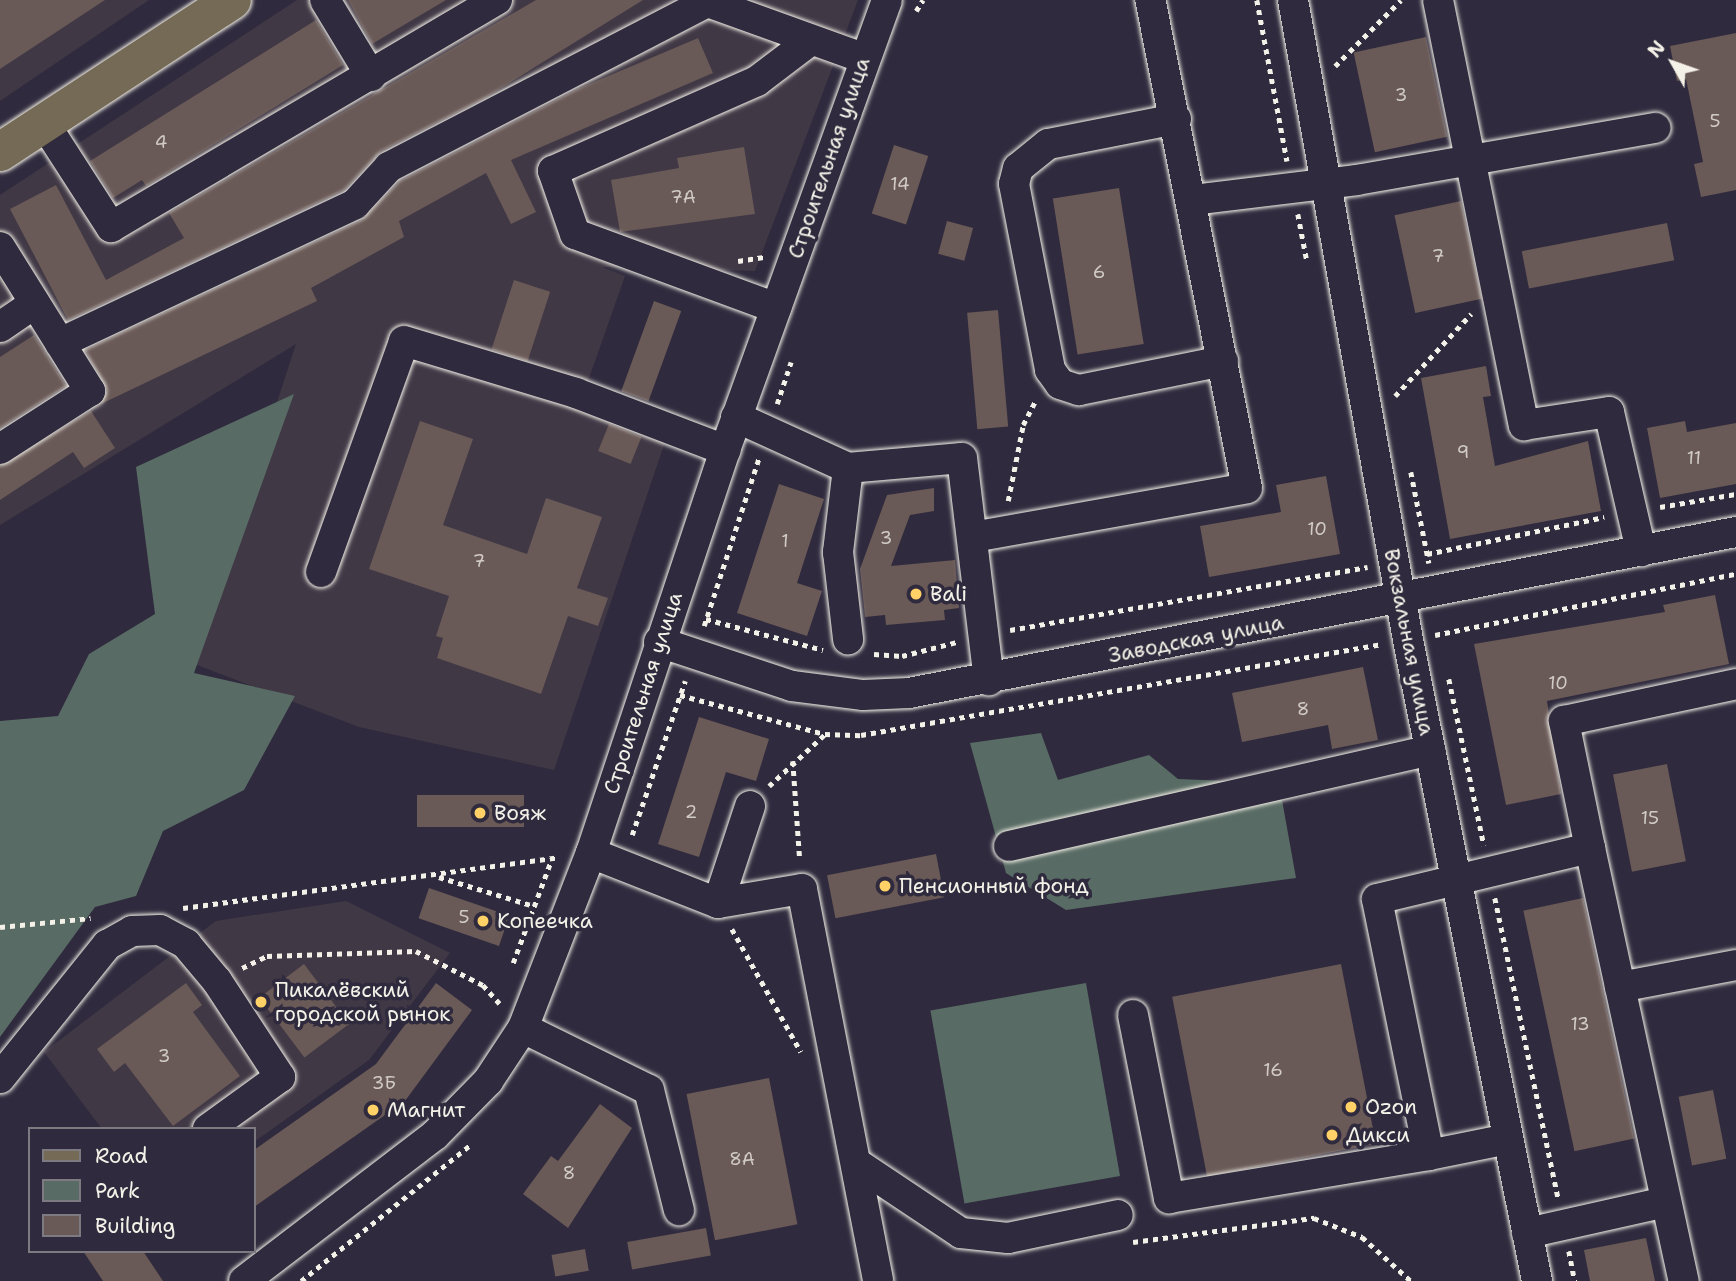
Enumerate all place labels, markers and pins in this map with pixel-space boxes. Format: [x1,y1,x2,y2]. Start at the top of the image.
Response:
place label: Bali [930,581,967,607]
marker: Bali [908,586,924,602]
place label: Вояж [494,800,546,826]
marker: Вояж [472,805,488,821]
place label: Пенсионный фонд [899,873,1089,899]
marker: Пенсионный фонд [877,878,893,894]
place label: Копеечка [497,908,593,934]
marker: Копеечка [475,913,491,929]
place label: Пикалёвский городской рынок [275,977,451,1027]
marker: Пикалёвский городской рынок [253,994,269,1010]
place label: Ozon [1365,1094,1417,1120]
place label: Магнит [387,1097,465,1123]
marker: Ozon [1343,1099,1359,1115]
marker: Магнит [365,1102,381,1118]
place label: Дикси [1346,1122,1410,1148]
marker: Дикси [1324,1127,1340,1143]

